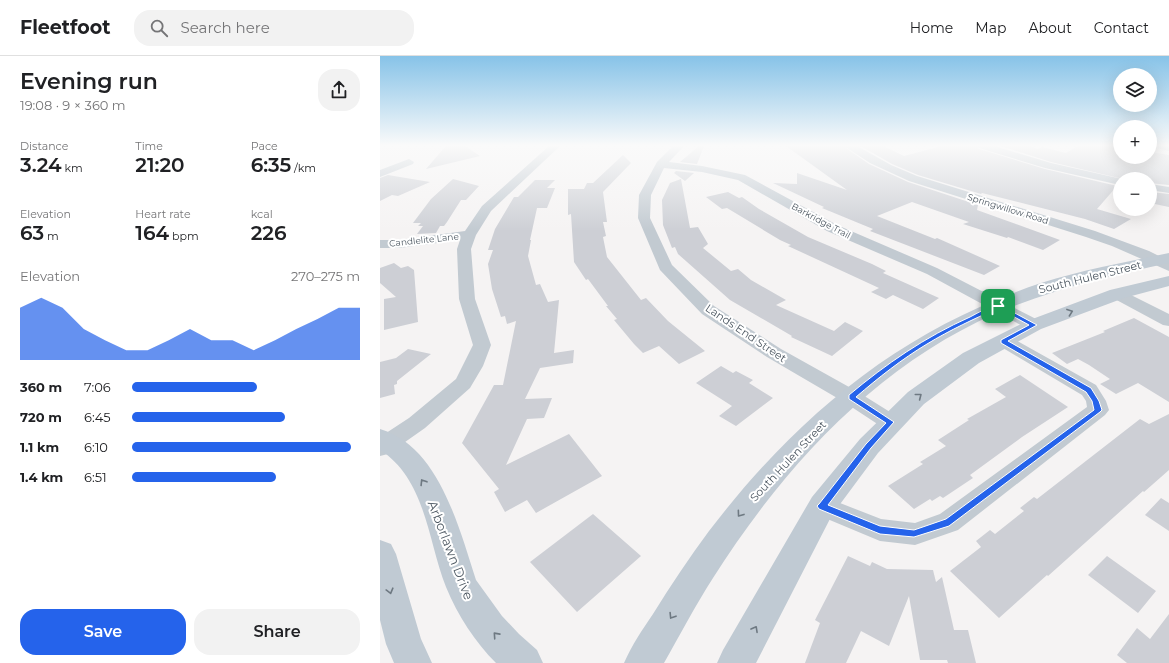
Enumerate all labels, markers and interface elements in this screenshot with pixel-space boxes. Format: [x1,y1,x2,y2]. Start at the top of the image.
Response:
search box [134,10,414,46]
text: Fleetfoot [20,16,110,39]
icon: search [148,17,170,39]
text: Search here [180,18,270,37]
text: Home [910,19,953,37]
text: Map [975,19,1006,37]
text: About [1028,19,1072,37]
text: Contact [1094,19,1149,37]
text: Evening run [20,68,158,95]
map controls [1113,68,1157,216]
button: layers [1113,68,1157,112]
button: share [318,69,360,111]
text: 19:08 · 9 × 360 m [20,97,126,113]
button: + [1113,120,1157,164]
text: Distance [20,139,68,153]
text: Time [135,139,163,153]
text: Pace [251,139,278,153]
text: 3.24 [20,153,62,177]
text: 21:20 [135,153,185,177]
text: 6:35 [251,153,291,177]
text: km [62,161,83,175]
text: /km [291,161,316,175]
button: − [1113,172,1157,216]
street label: Springwillow Road [966,191,1050,226]
street label: Barkridge Trail [790,200,853,241]
text: Elevation [20,207,71,221]
text: Heart rate [135,207,191,221]
text: kcal [251,207,273,221]
text: 63 [20,221,44,245]
text: 164 [135,221,169,245]
text: 226 [251,221,286,245]
text: m [44,229,59,243]
text: bpm [169,229,199,243]
street label: Candlelite Lane [389,230,460,249]
street label: South Hulen Street [1037,257,1143,297]
text: Elevation [20,268,80,284]
text: 270–275 m [291,268,360,284]
pin [981,289,1015,323]
icon: arrive [987,295,1009,317]
street label: Lands End Street [703,301,790,366]
one-way arrow [1067,308,1074,316]
text: 360 m [20,379,62,395]
text: 7:06 [84,379,111,395]
one-way arrow [915,394,922,401]
text: 720 m [20,409,62,425]
text: 6:45 [84,409,111,425]
street label: South Hulen Street [747,417,829,504]
text: 1.1 km [20,439,59,455]
text: 6:10 [84,439,108,455]
text: 1.4 km [20,469,63,485]
text: 6:51 [84,469,107,485]
one-way arrow [420,479,428,486]
street label: Arborlawn Drive [425,498,477,602]
one-way arrow [738,510,745,517]
one-way arrow [385,587,394,594]
button: Save [20,609,186,655]
button: Share [194,609,360,655]
one-way arrow [669,612,677,619]
one-way arrow [750,626,757,633]
one-way arrow [494,633,501,640]

